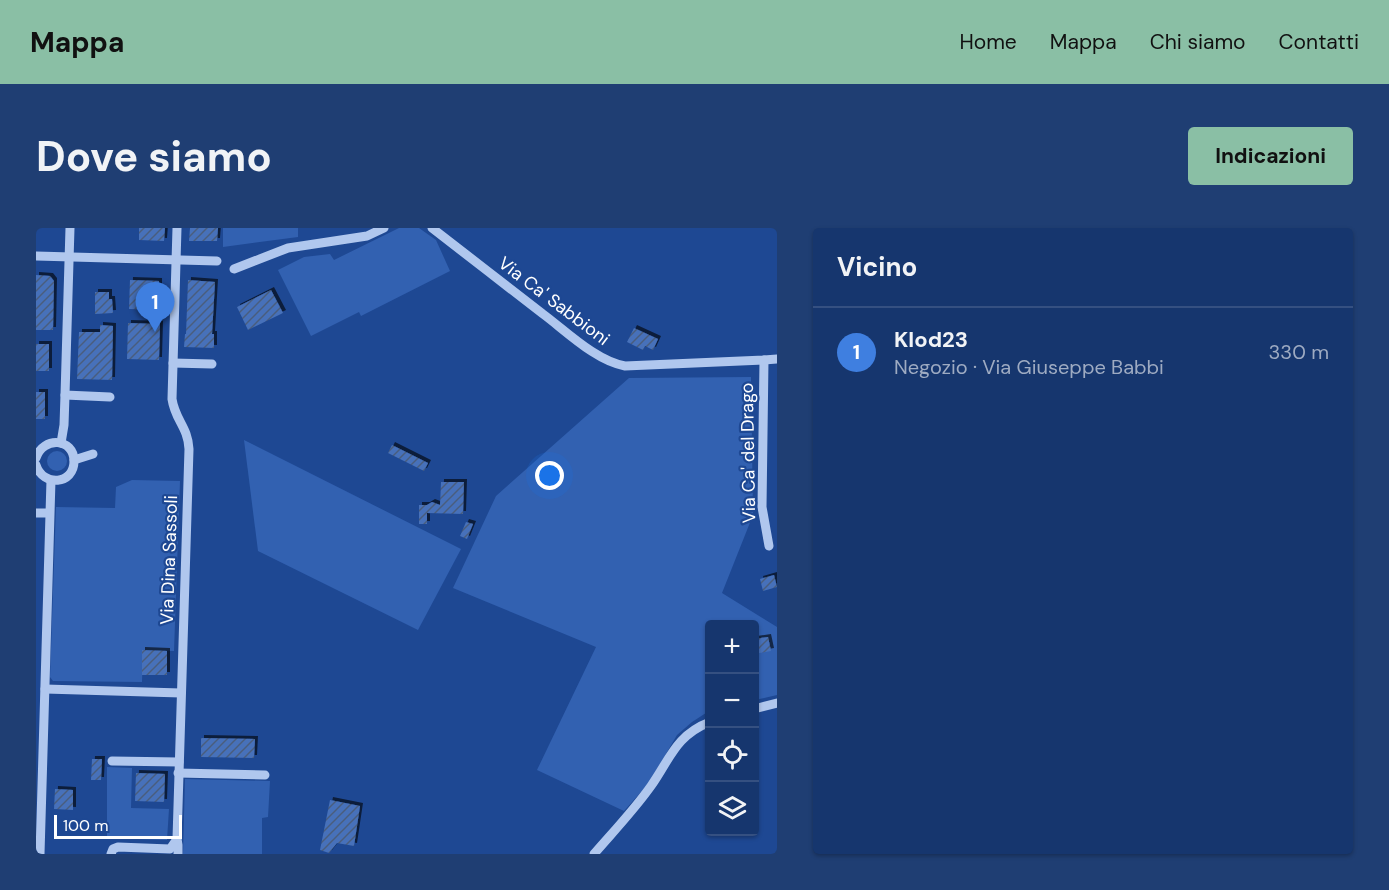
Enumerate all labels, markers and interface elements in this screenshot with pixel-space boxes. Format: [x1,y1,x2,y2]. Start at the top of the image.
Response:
text: Mappa [30,24,124,61]
text: Home [959,28,1017,56]
text: Mappa [1050,28,1117,56]
text: Chi siamo [1150,28,1246,56]
text: Contatti [1279,28,1359,56]
button: Indicazioni [1188,127,1353,185]
text: Dove siamo [36,129,272,184]
text: Vicino [837,250,917,284]
street label: Via Ca' Sabbioni [493,251,615,351]
pin: 1 [136,282,174,332]
text: Klod23 [894,325,968,354]
text: 1 [853,339,860,365]
text: 330 m [1269,339,1329,365]
text: Negozio · Via Giuseppe Babbi [894,354,1164,380]
street label: Via Ca' del Drago [735,382,761,524]
your location [535,461,564,490]
street label: Via Dina Sassoli [155,495,183,625]
map controls [705,620,759,836]
button: + [705,620,759,674]
button: − [705,674,759,728]
button: locate [705,728,759,782]
button: layers [705,782,759,836]
scale bar [54,812,182,840]
text: 100 m [63,815,108,836]

